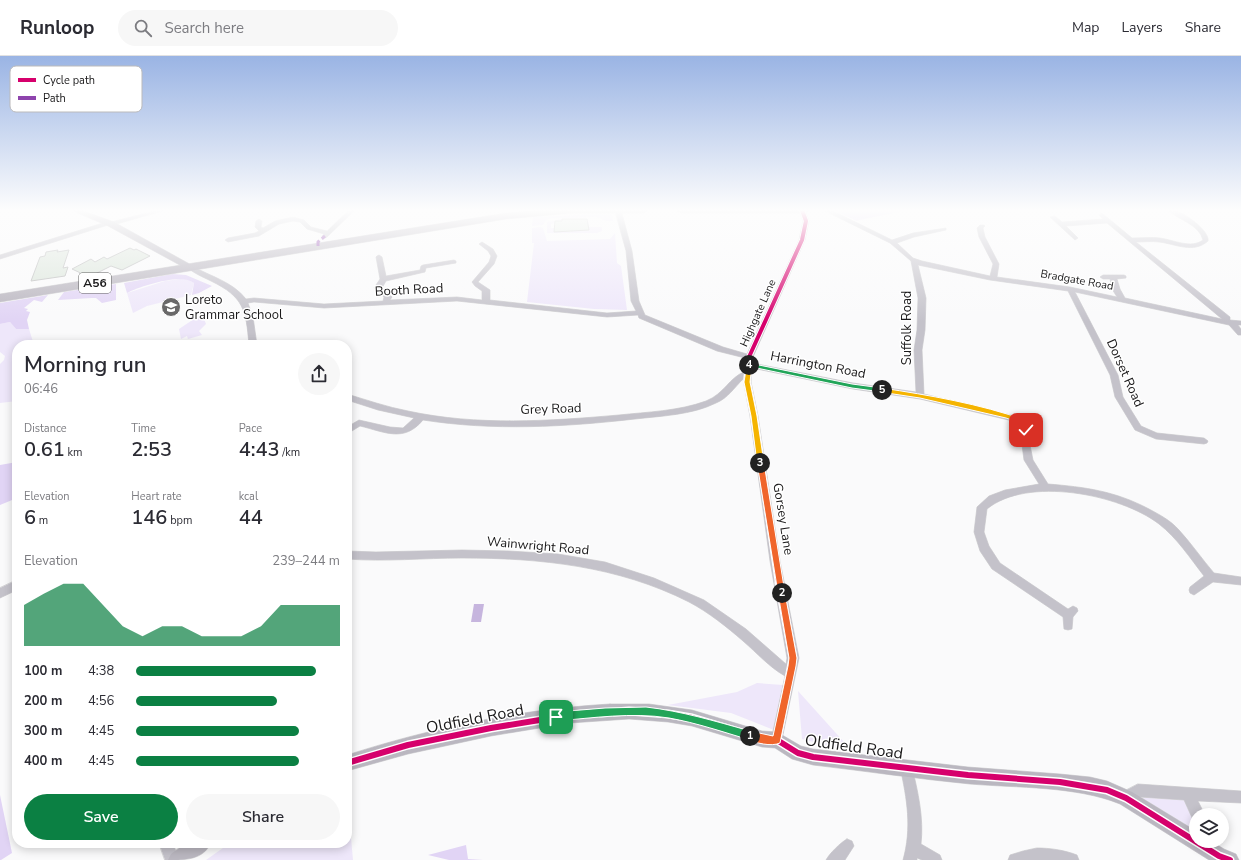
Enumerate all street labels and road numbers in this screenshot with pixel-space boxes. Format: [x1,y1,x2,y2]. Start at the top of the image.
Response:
street label: Bradgate Road [1039,266,1115,294]
road number: A56 [79,273,111,293]
street label: Highgate Lane [736,277,780,349]
street label: Booth Road [374,279,444,301]
street label: Suffolk Road [898,291,916,365]
street label: Dorset Road [1102,336,1148,410]
street label: Harrington Road [769,347,867,383]
street label: Grey Road [520,399,582,419]
street label: Gorsey Lane [768,482,798,556]
street label: Wainwright Road [486,533,590,559]
street label: Oldfield Road [424,699,526,739]
street label: Oldfield Road [803,729,905,765]

